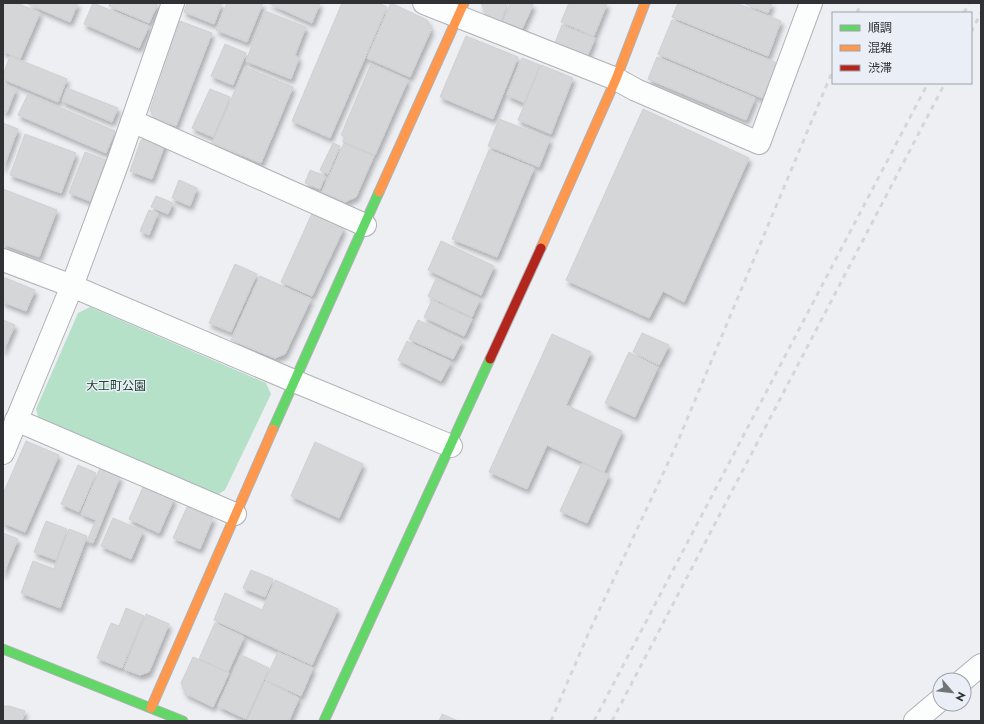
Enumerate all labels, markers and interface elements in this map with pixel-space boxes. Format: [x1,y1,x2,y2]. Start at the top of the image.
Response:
legend [832,12,972,84]
text: 順調 [868,19,892,37]
text: 混雑 [868,39,892,57]
text: 渋滞 [868,59,892,77]
park label: 大工町公園 [86,377,146,395]
north arrow [932,672,972,712]
text: N [952,689,970,704]

